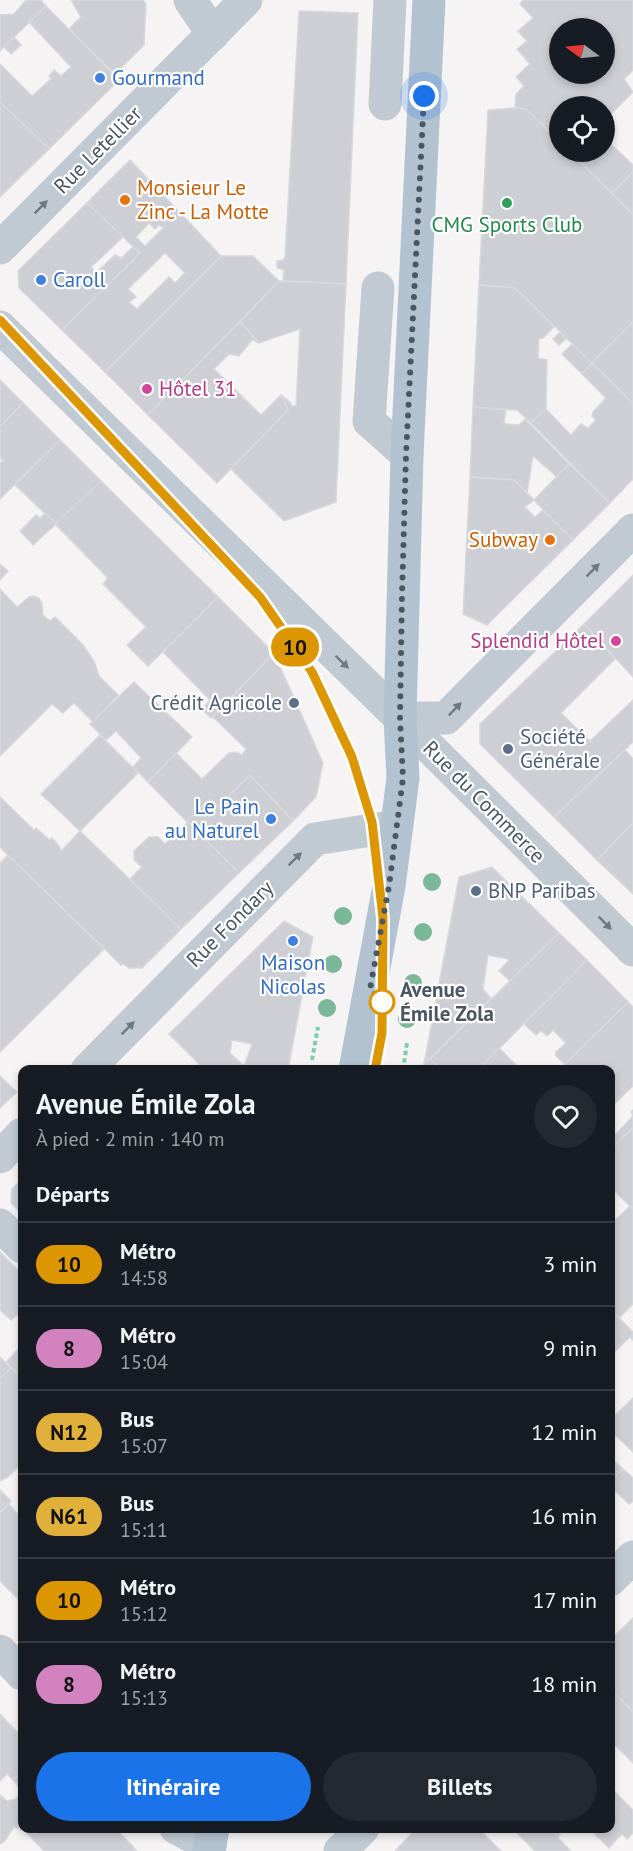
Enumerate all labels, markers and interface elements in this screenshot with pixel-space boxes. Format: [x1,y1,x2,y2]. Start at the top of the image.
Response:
north arrow [549,18,615,84]
map controls [549,18,615,162]
place label: Gourmand [112,64,205,91]
marker: Gourmand [93,71,107,85]
your location [409,81,439,111]
button: locate [549,96,615,162]
street label: Rue Letellier [48,100,147,199]
place label: Monsieur Le Zinc - La Motte [137,174,269,225]
marker: Monsieur Le Zinc - La Motte [118,193,132,207]
marker: CMG Sports Club [500,196,514,210]
one-way arrow [34,200,48,214]
place label: CMG Sports Club [432,211,582,238]
place label: Caroll [53,266,106,293]
marker: Caroll [34,273,48,287]
place label: Hôtel 31 [159,375,237,402]
marker: Hôtel 31 [140,382,154,396]
place label: Subway [469,526,538,553]
marker: Subway [543,533,557,547]
one-way arrow [585,564,599,578]
place label: Splendid Hôtel [470,627,604,654]
line badge: 10 [268,628,322,666]
text: 10 [283,634,307,661]
marker: Splendid Hôtel [609,634,623,648]
one-way arrow [334,655,349,669]
place label: Crédit Agricole [150,689,282,716]
marker: Crédit Agricole [287,696,301,710]
one-way arrow [448,701,462,716]
place label: Société Générale [520,723,600,774]
street label: Rue du Commerce [417,735,551,869]
marker: Société Générale [501,742,515,756]
place label: Le Pain au Naturel [165,793,259,844]
marker: Le Pain au Naturel [264,812,278,826]
one-way arrow [287,853,301,867]
street label: Rue Fondary [180,874,279,973]
place label: BNP Paribas [488,877,596,904]
marker: BNP Paribas [469,884,483,898]
one-way arrow [598,915,612,929]
marker: Maison Nicolas [286,934,300,948]
place label: Maison Nicolas [260,949,326,1000]
place label: Avenue Émile Zola [400,976,494,1027]
marker: Avenue Émile Zola [369,989,395,1015]
one-way arrow [120,1021,134,1035]
text: Avenue Émile Zola [36,1085,256,1122]
button: heart [534,1085,597,1148]
text: À pied · 2 min · 140 m [36,1126,224,1152]
text: Départs [36,1180,110,1208]
text: Métro [120,1237,176,1265]
text: 3 min [543,1250,597,1278]
text: 10 [57,1251,81,1278]
text: 14:58 [120,1265,168,1291]
text: Métro [120,1321,176,1349]
text: 9 min [543,1334,597,1362]
text: 8 [63,1335,75,1362]
text: 15:04 [120,1349,168,1375]
text: Bus [120,1405,154,1433]
text: 12 min [531,1418,597,1446]
text: N12 [50,1419,88,1446]
text: 15:07 [120,1433,168,1459]
text: Bus [120,1489,154,1517]
text: 16 min [531,1502,597,1530]
text: N61 [50,1503,88,1530]
text: 15:11 [120,1517,168,1543]
text: Métro [120,1573,176,1601]
text: 17 min [533,1586,597,1614]
text: 10 [57,1587,81,1614]
text: 15:12 [120,1601,168,1627]
text: Métro [120,1657,176,1685]
text: 18 min [531,1670,597,1698]
text: 8 [63,1671,75,1698]
text: 15:13 [120,1685,168,1711]
button: Itinéraire [36,1752,311,1821]
button: Billets [323,1752,597,1821]

